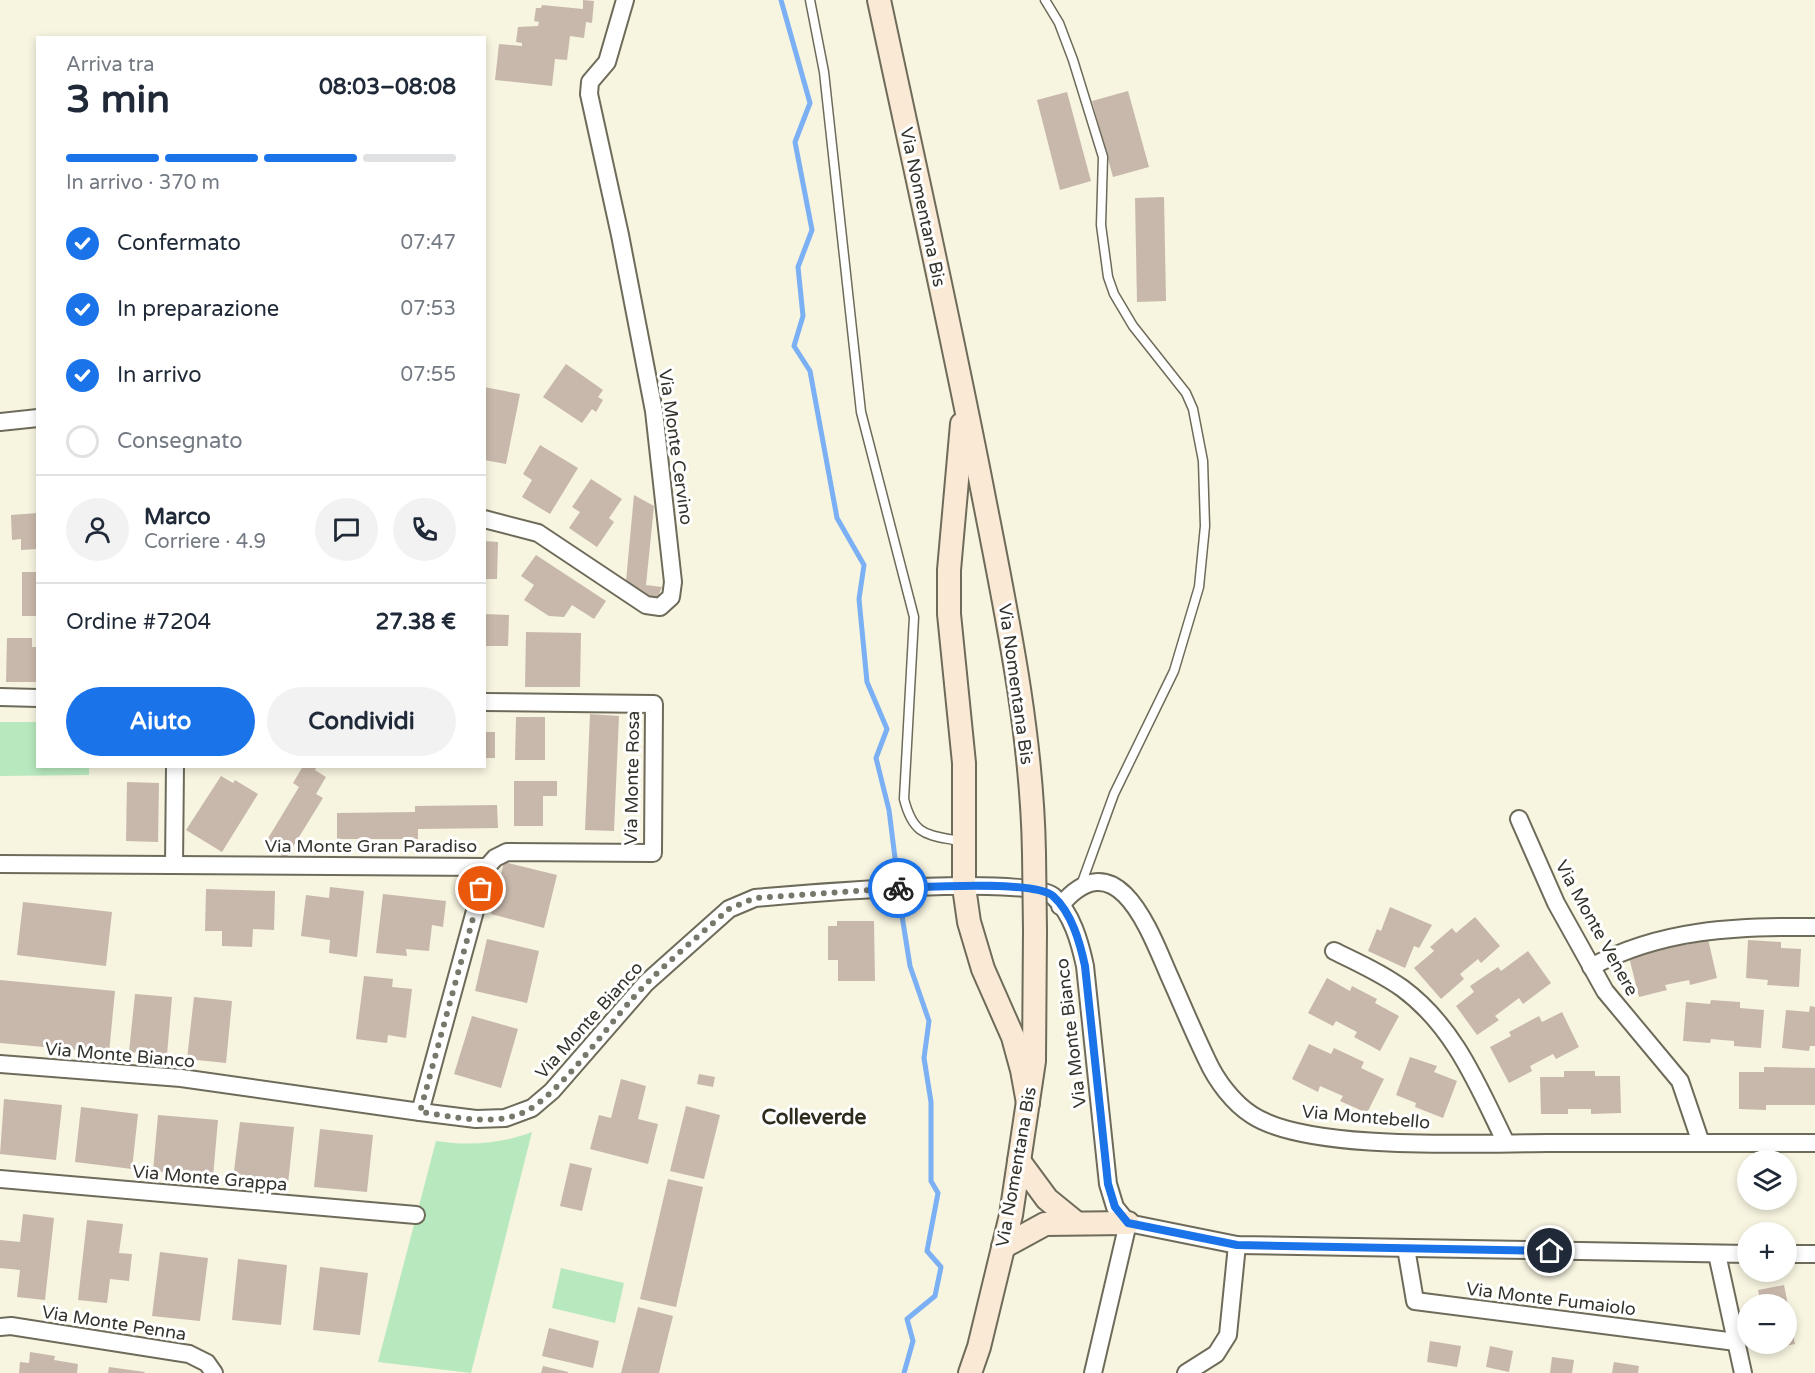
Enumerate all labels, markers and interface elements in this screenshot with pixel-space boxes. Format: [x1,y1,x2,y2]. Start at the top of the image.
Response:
text: Arriva tra [66,53,155,77]
text: 08:03–08:08 [319,74,456,100]
text: 3 min [66,76,170,123]
street label: Via Nomentana Bis [895,125,951,289]
text: In arrivo · 370 m [66,171,220,195]
icon: check [66,227,99,260]
text: Confermato [117,230,241,256]
text: 07:47 [401,231,456,255]
icon: check [66,293,99,326]
text: In preparazione [117,296,279,322]
text: 07:53 [401,297,456,321]
icon: check [66,359,99,392]
text: In arrivo [117,362,202,388]
text: 07:55 [401,363,456,387]
street label: Via Monte Cervino [654,368,698,526]
text: Consegnato [117,428,243,454]
button: person [66,498,129,561]
button: chat [315,498,378,561]
button: phone [393,498,456,561]
text: Marco [144,504,211,530]
text: Corriere · 4.9 [144,530,266,554]
street label: Via Nomentana Bis [994,602,1038,766]
text: Ordine #7204 [66,609,211,635]
text: 27.38 € [375,609,456,635]
button: Aiuto [66,687,255,756]
button: Condividi [267,687,456,756]
street label: Via Monte Rosa [620,711,644,845]
street label: Via Monte Gran Paradiso [265,835,477,857]
street label: Via Monte Venere [1551,856,1643,1000]
courier [868,858,928,918]
pin [455,863,506,914]
icon: bag [464,872,497,905]
icon: bike [882,872,915,905]
street label: Via Monte Bianco [531,957,648,1083]
street label: Via Monte Bianco [1051,957,1091,1109]
street label: Via Monte Bianco [44,1037,196,1073]
street label: Via Nomentana Bis [991,1085,1041,1249]
street label: Via Montebello [1301,1100,1431,1134]
district label: Colleverde [762,1105,867,1130]
map controls [1737,1150,1797,1354]
button: layers [1737,1150,1797,1210]
street label: Via Monte Grappa [132,1160,288,1196]
button: + [1737,1222,1797,1282]
pin [1524,1225,1575,1276]
icon: home [1533,1234,1566,1267]
street label: Via Monte Fumaiolo [1465,1278,1637,1320]
button: − [1737,1294,1797,1354]
street label: Via Monte Penna [40,1301,188,1345]

